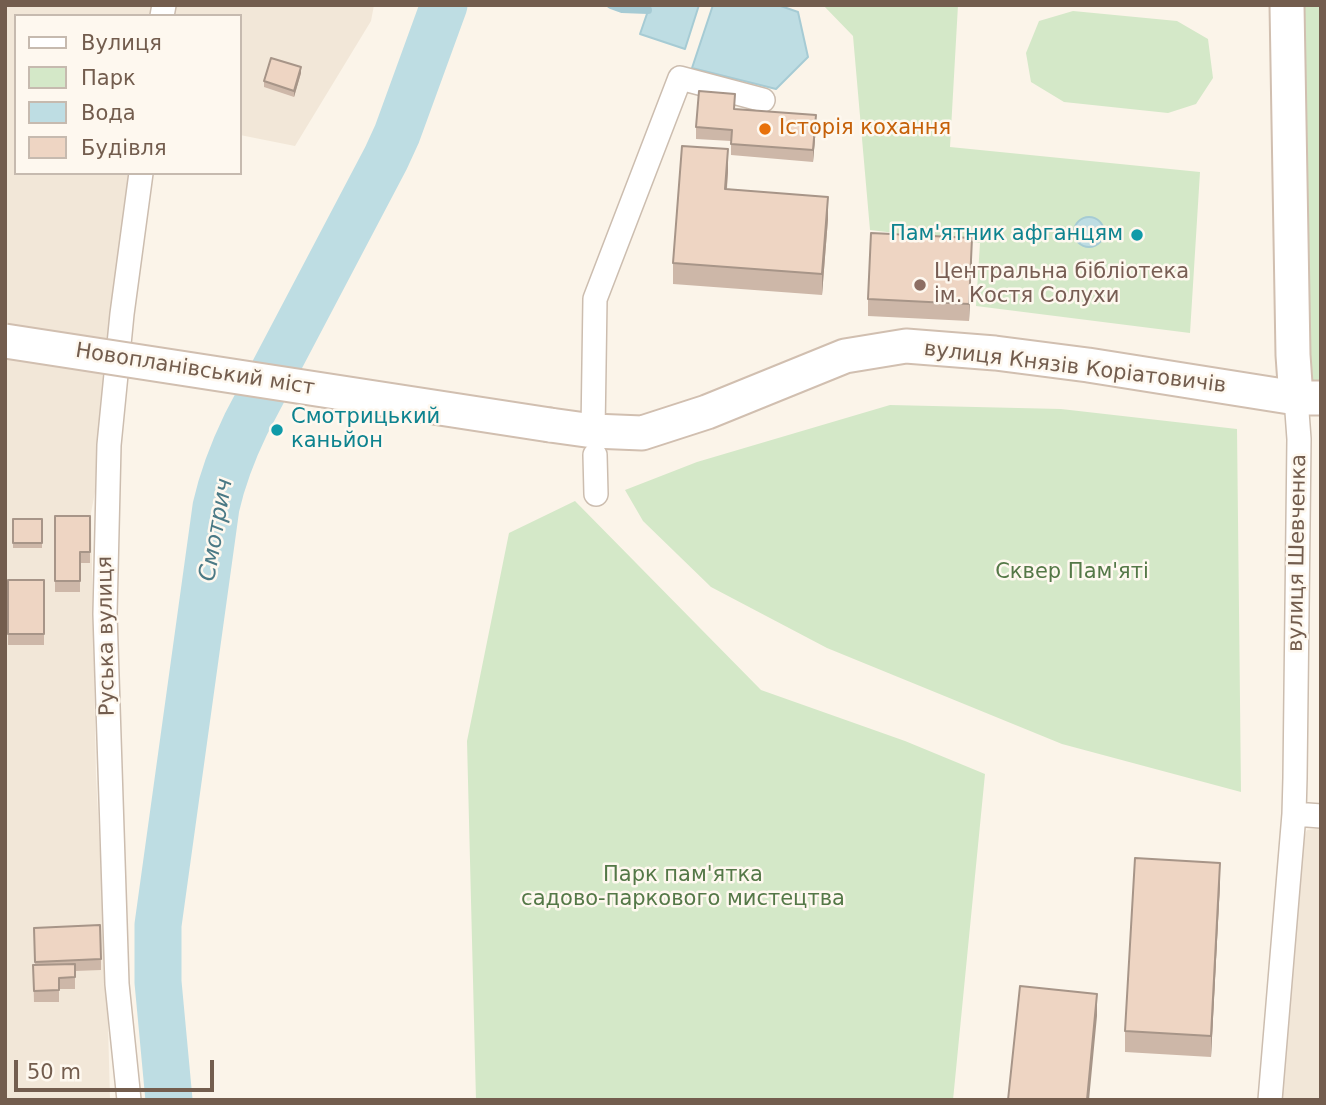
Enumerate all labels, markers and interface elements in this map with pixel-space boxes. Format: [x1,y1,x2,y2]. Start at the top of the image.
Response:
legend [14,14,242,175]
text: Вулиця [81,31,162,55]
text: Парк [81,66,136,90]
text: Вода [81,101,136,125]
place label: Історія кохання [779,116,951,142]
marker: Історія кохання [757,121,773,137]
text: Будівля [81,136,167,160]
place label: Пам'ятник афганцям [890,222,1123,248]
marker: Пам'ятник афганцям [1129,227,1145,243]
place label: Центральна бібліотека ім. Костя Солухи [934,260,1189,310]
marker: Центральна бібліотека ім. Костя Солухи [912,277,928,293]
street label: вулиця Князів Коріатовичів [922,337,1228,399]
street label: Новопланівський міст [74,339,316,401]
place label: Смотрицький каньйон [291,405,440,455]
marker: Смотрицький каньйон [269,422,285,438]
street label: вулиця Шевченка [1284,454,1312,652]
water label: Смотрич [194,476,240,584]
street label: Руська вулиця [93,556,121,716]
park label: Сквер Пам'яті [995,560,1149,586]
park label: Парк пам'ятка садово-паркового мистецтва [521,863,845,913]
scale bar [18,1046,217,1090]
text: 50 m [27,1060,81,1084]

